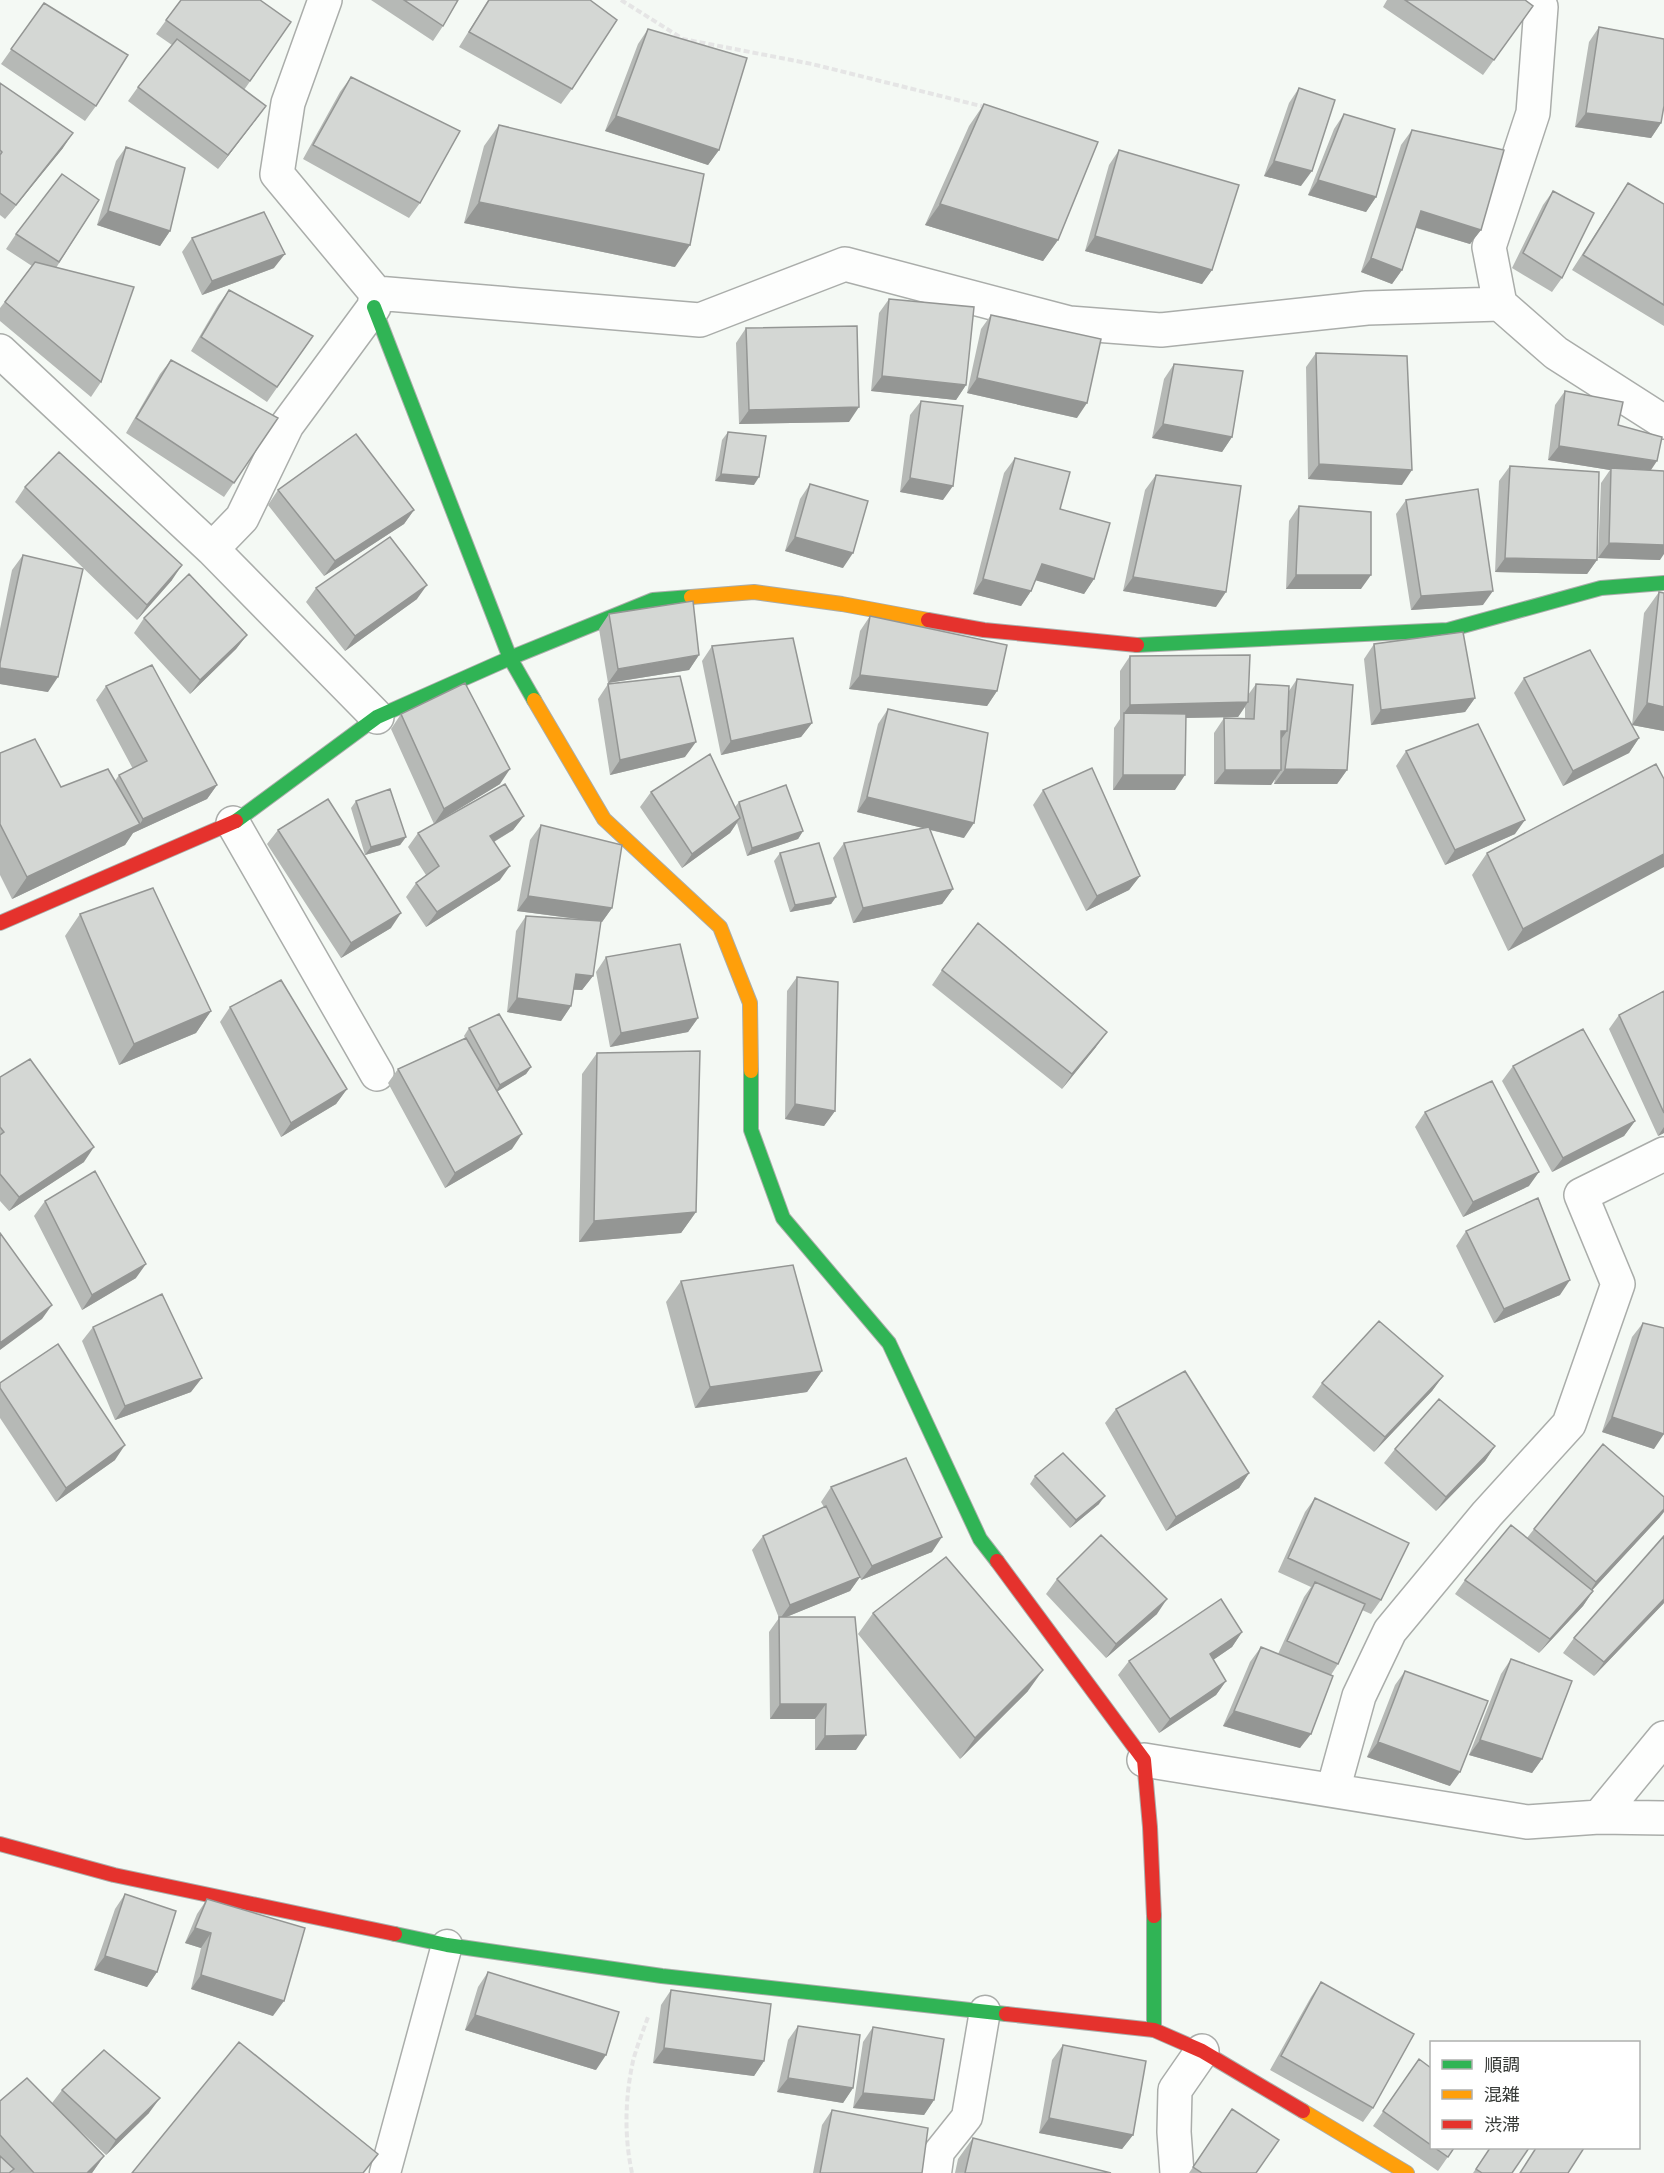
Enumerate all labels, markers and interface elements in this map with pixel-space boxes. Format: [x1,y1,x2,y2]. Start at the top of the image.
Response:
legend [1430,2041,1640,2149]
text: 順調 [1484,2057,1520,2075]
text: 混雑 [1484,2085,1520,2105]
text: 渋滞 [1484,2116,1520,2135]

